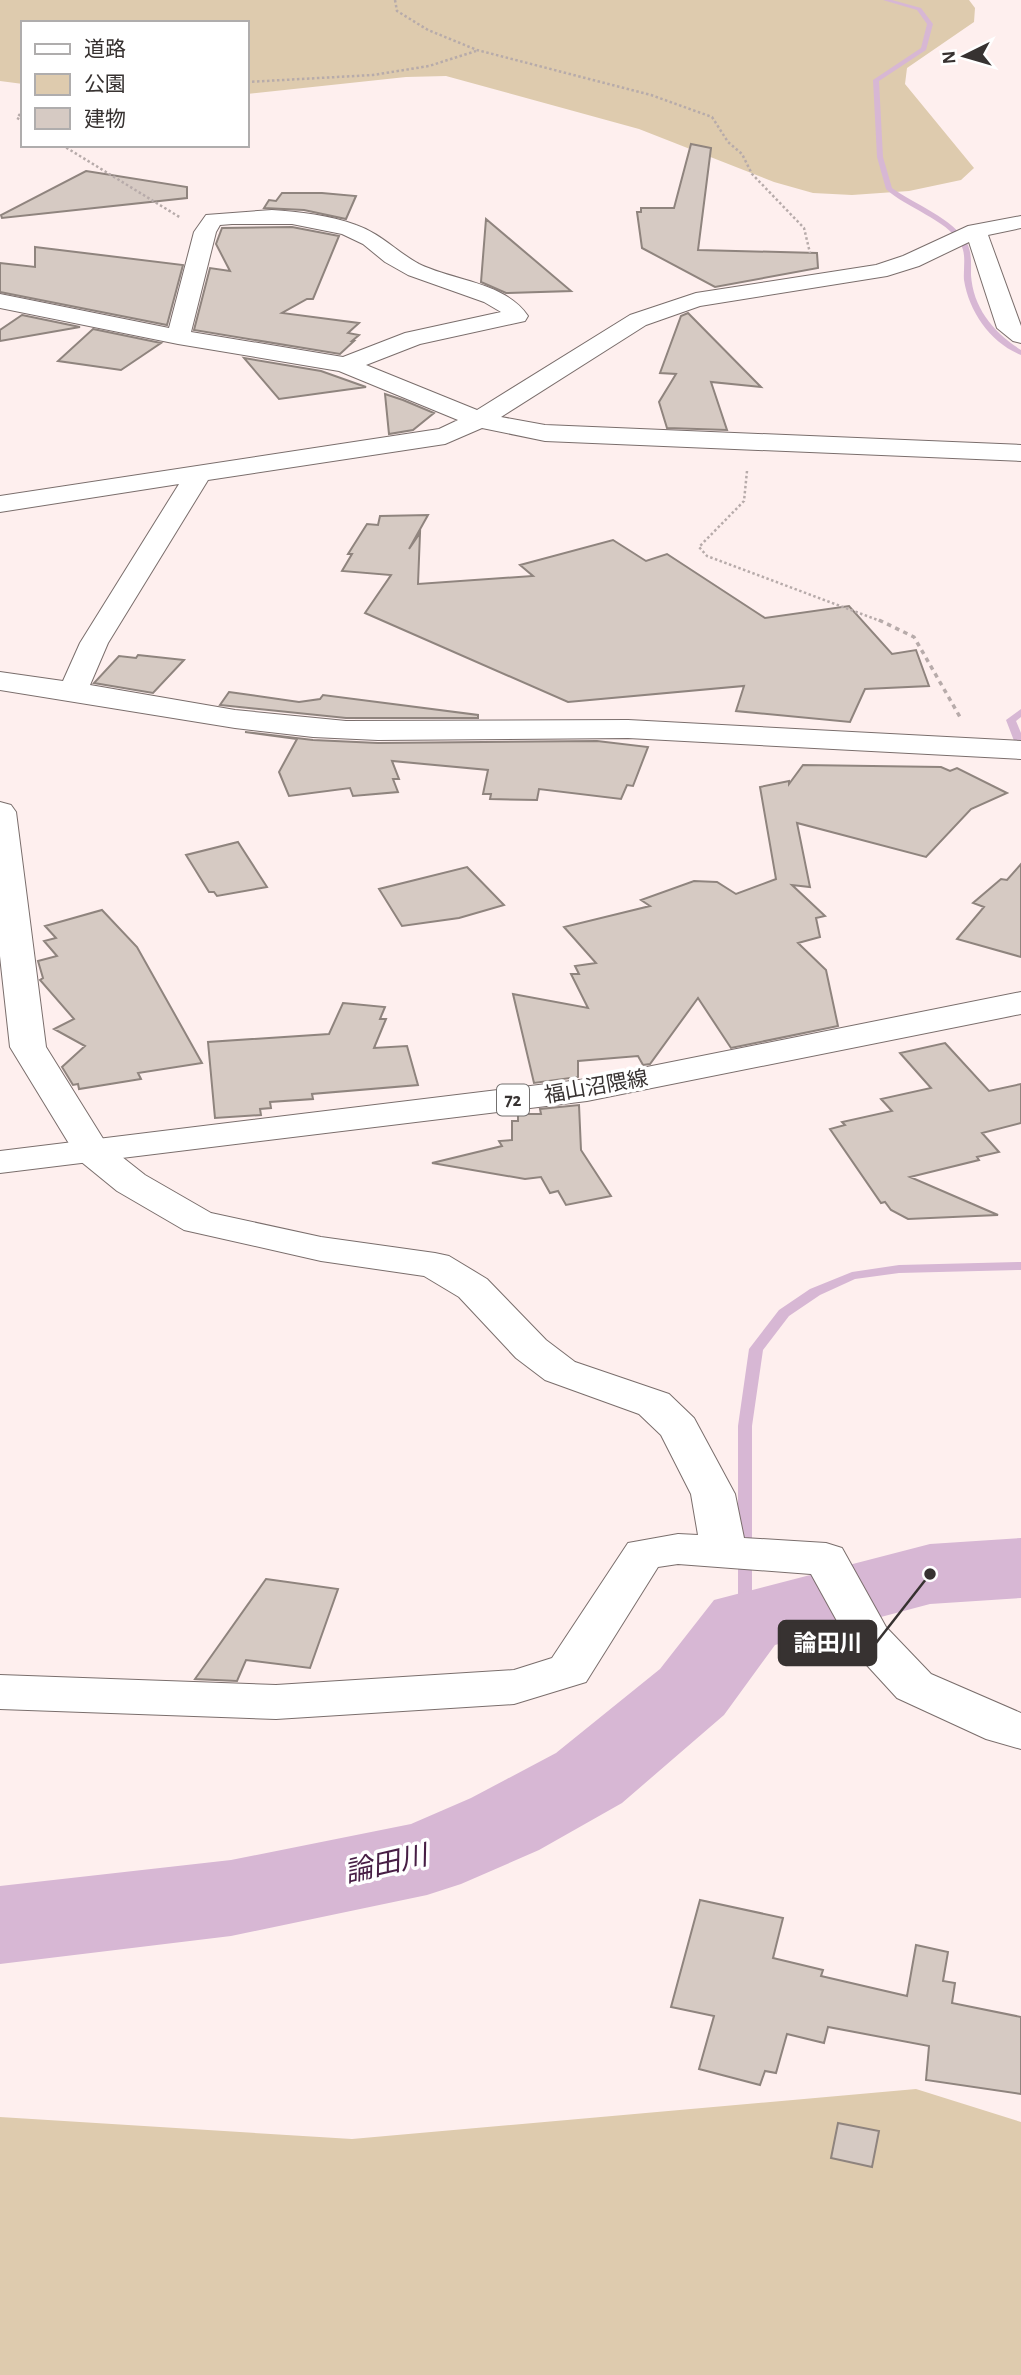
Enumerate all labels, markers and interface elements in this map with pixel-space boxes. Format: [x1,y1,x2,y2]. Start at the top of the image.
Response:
legend [21,21,248,147]
north arrow [930,21,1000,91]
text: 道路 [84,38,126,60]
text: N [940,50,960,65]
text: 公園 [84,74,126,95]
text: 建物 [84,108,126,130]
street label: 福山沼隈線 [542,1067,650,1106]
road number: 72 [497,1084,529,1116]
callout: 論田川 [779,1621,876,1665]
text: 論田川 [794,1631,863,1656]
water label: 論田川 [341,1839,433,1888]

